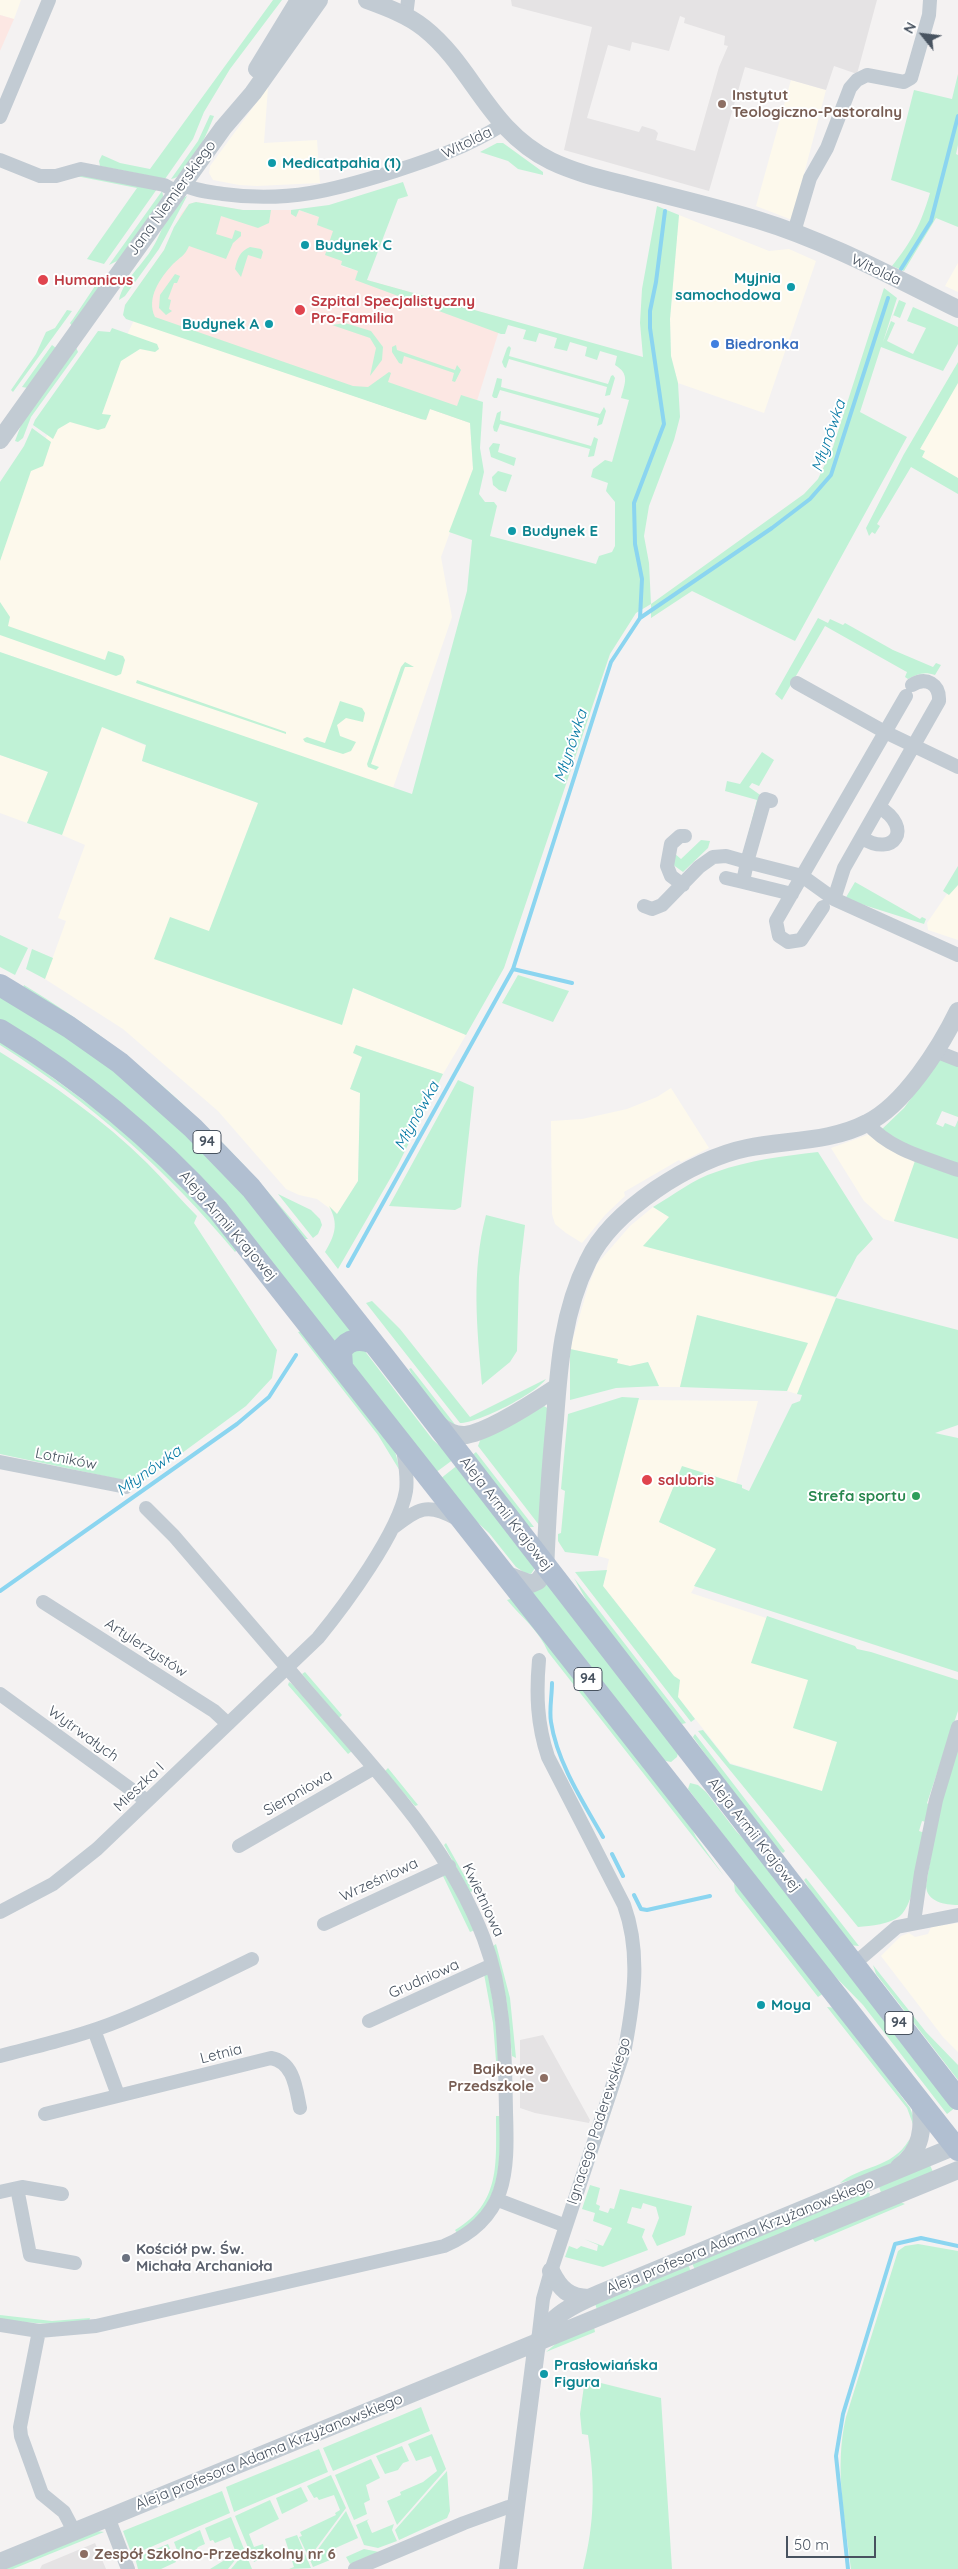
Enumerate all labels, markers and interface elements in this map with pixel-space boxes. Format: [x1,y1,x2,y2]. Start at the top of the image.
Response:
north arrow [898,10,948,60]
text: N [900,19,920,37]
place label: Instytut Teologiczno-Pastoralny [732,86,902,121]
marker: Instytut Teologiczno-Pastoralny [716,98,728,110]
street label: Witolda [439,123,495,163]
street label: Jana Niemierskiego [124,137,220,259]
place label: Medicatpahia (1) [282,154,401,172]
marker: Medicatpahia (1) [266,157,278,169]
place label: Budynek C [315,236,392,254]
marker: Budynek C [299,239,311,251]
street label: Witolda [848,251,904,289]
place label: Myjnia samochodowa [675,269,781,304]
place label: Humanicus [54,271,133,289]
marker: Humanicus [36,273,50,287]
marker: Myjnia samochodowa [785,281,797,293]
place label: Szpital Specjalistyczny Pro-Familia [311,292,475,327]
marker: Szpital Specjalistyczny Pro-Familia [293,303,307,317]
place label: Budynek A [182,315,259,333]
marker: Budynek A [263,318,275,330]
place label: Biedronka [725,335,799,353]
marker: Biedronka [709,338,721,350]
water label: Młynówka [808,397,850,475]
place label: Budynek E [522,522,598,540]
marker: Budynek E [506,525,518,537]
water label: Młynówka [550,707,592,785]
water label: Młynówka [390,1078,444,1154]
road number: 94 [193,1130,221,1154]
street label: Aleja Armii Krajowej [175,1167,281,1285]
water label: Młynówka [113,1442,185,1500]
street label: Lotników [34,1444,98,1474]
street label: Aleja Armii Krajowej [456,1453,556,1575]
place label: salubris [658,1471,714,1489]
marker: salubris [640,1473,654,1487]
place label: Strefa sportu [808,1487,906,1505]
marker: Strefa sportu [910,1490,922,1502]
street label: Artylerzystów [101,1615,191,1681]
road number: 94 [574,1668,602,1690]
street label: Wytrwałych [44,1702,122,1766]
street label: Mieszka I [110,1759,168,1815]
street label: Sierpniowa [260,1766,336,1820]
street label: Aleja Armii Krajowej [704,1774,804,1896]
street label: Wrześniowa [337,1854,421,1906]
street label: Kwietniowa [458,1860,508,1940]
street label: Grudniowa [386,1955,462,2003]
place label: Moya [771,1996,811,2014]
marker: Moya [755,1999,767,2011]
road number: 94 [885,2012,913,2035]
street label: Ignacego Paderewskiego [563,2035,635,2207]
street label: Letnia [198,2040,244,2068]
place label: Bajkowe Przedszkole [448,2060,534,2095]
marker: Bajkowe Przedszkole [538,2072,550,2084]
street label: Aleja profesora Adama Krzyżanowskiego [604,2174,876,2298]
place label: Kościół pw. Św. Michała Archanioła [136,2240,273,2275]
marker: Kościół pw. Św. Michała Archanioła [120,2252,132,2264]
place label: Prasłowiańska Figura [554,2356,658,2391]
marker: Prasłowiańska Figura [538,2368,550,2380]
street label: Aleja profesora Adama Krzyżanowskiego [133,2390,405,2514]
scale bar [788,2526,878,2558]
text: 50 m [794,2535,829,2554]
place label: Zespół Szkolno-Przedszkolny nr 6 [94,2545,336,2563]
marker: Zespół Szkolno-Przedszkolny nr 6 [78,2548,90,2560]

